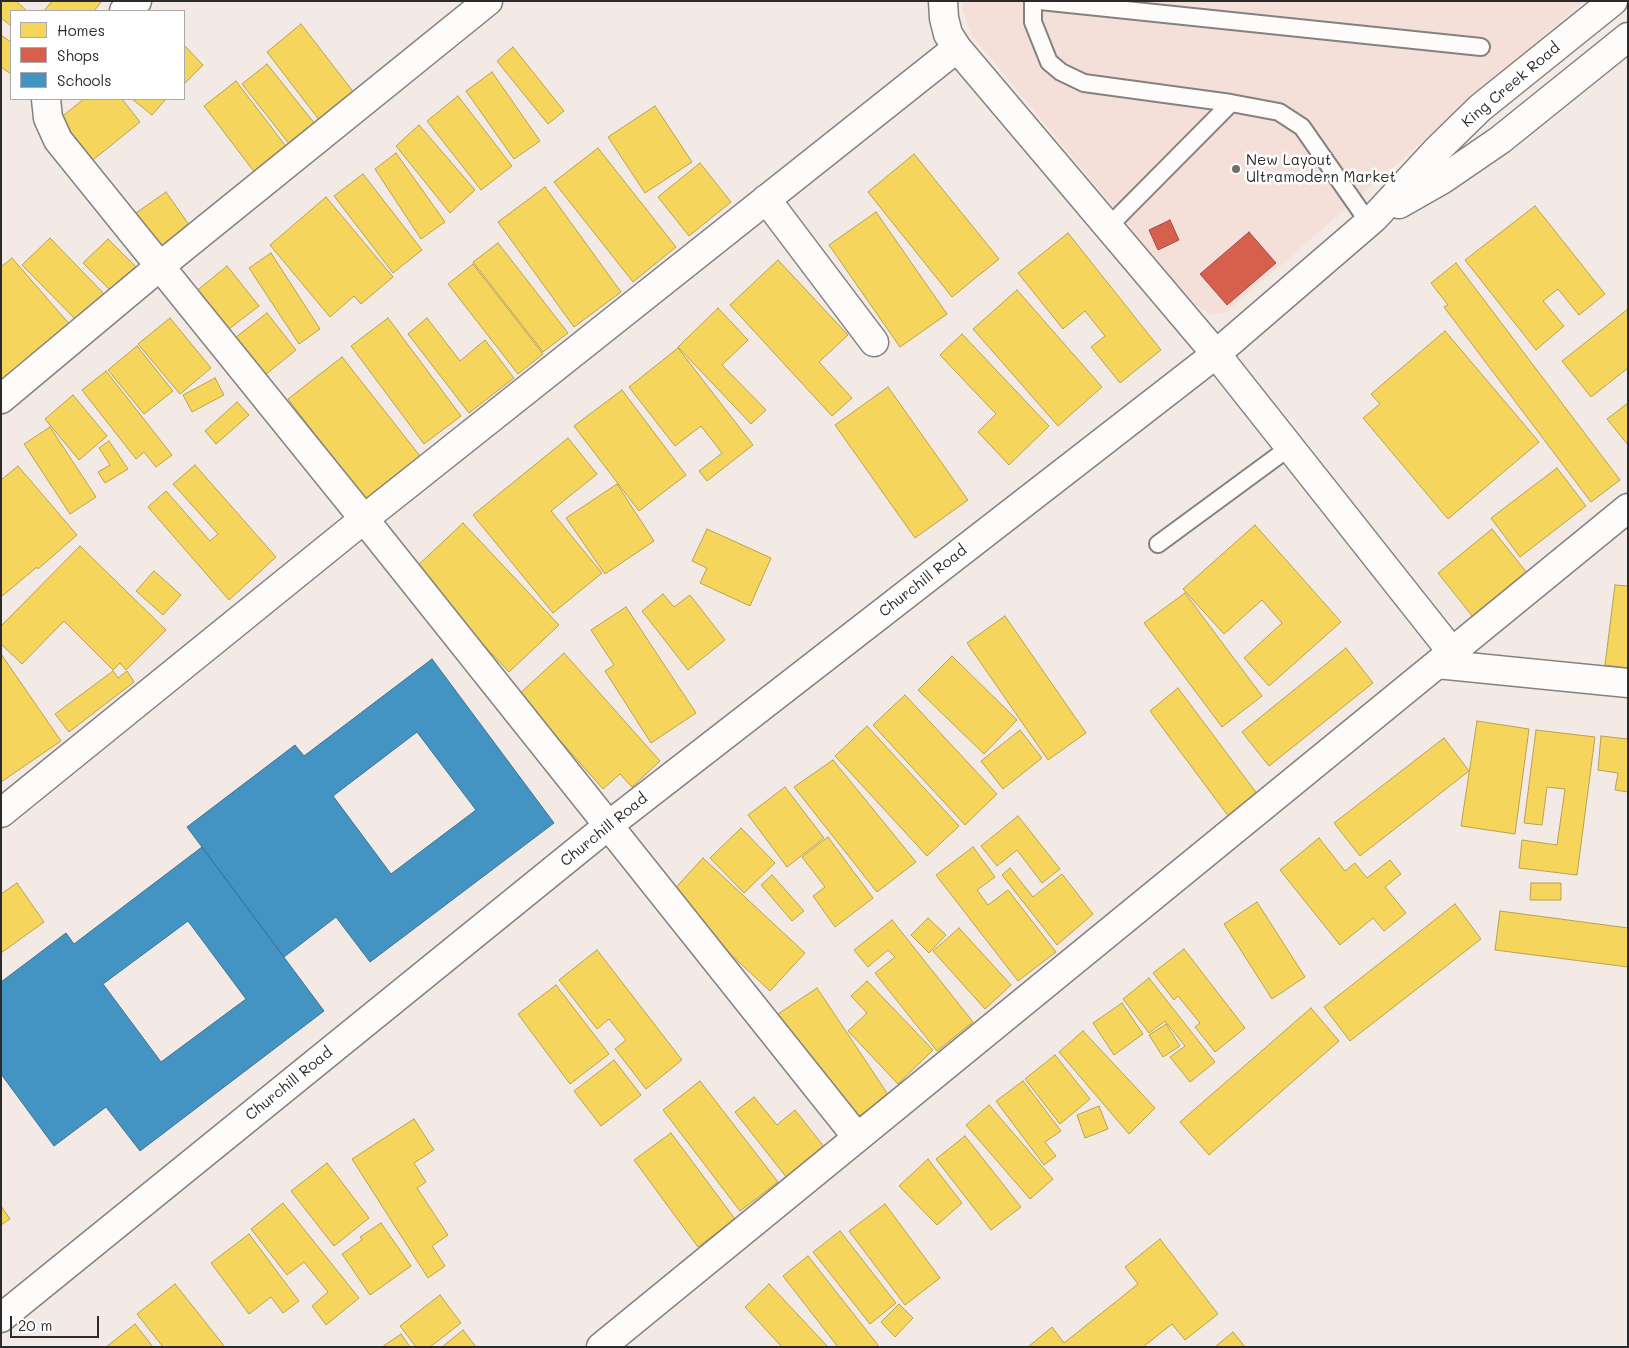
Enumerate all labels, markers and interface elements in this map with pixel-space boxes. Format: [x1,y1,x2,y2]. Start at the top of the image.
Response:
legend [10,10,185,100]
text: Homes [57,20,105,40]
street label: King Creek Road [1458,39,1564,131]
text: Shops [57,45,99,65]
text: Schools [57,70,112,90]
place label: New Layout Ultramodern Market [1246,151,1396,186]
marker: New Layout Ultramodern Market [1230,163,1242,175]
street label: Churchill Road [876,541,970,621]
street label: Churchill Road [557,790,651,870]
street label: Churchill Road [242,1044,336,1124]
scale bar [12,1306,101,1338]
text: 20 m [18,1315,52,1335]

